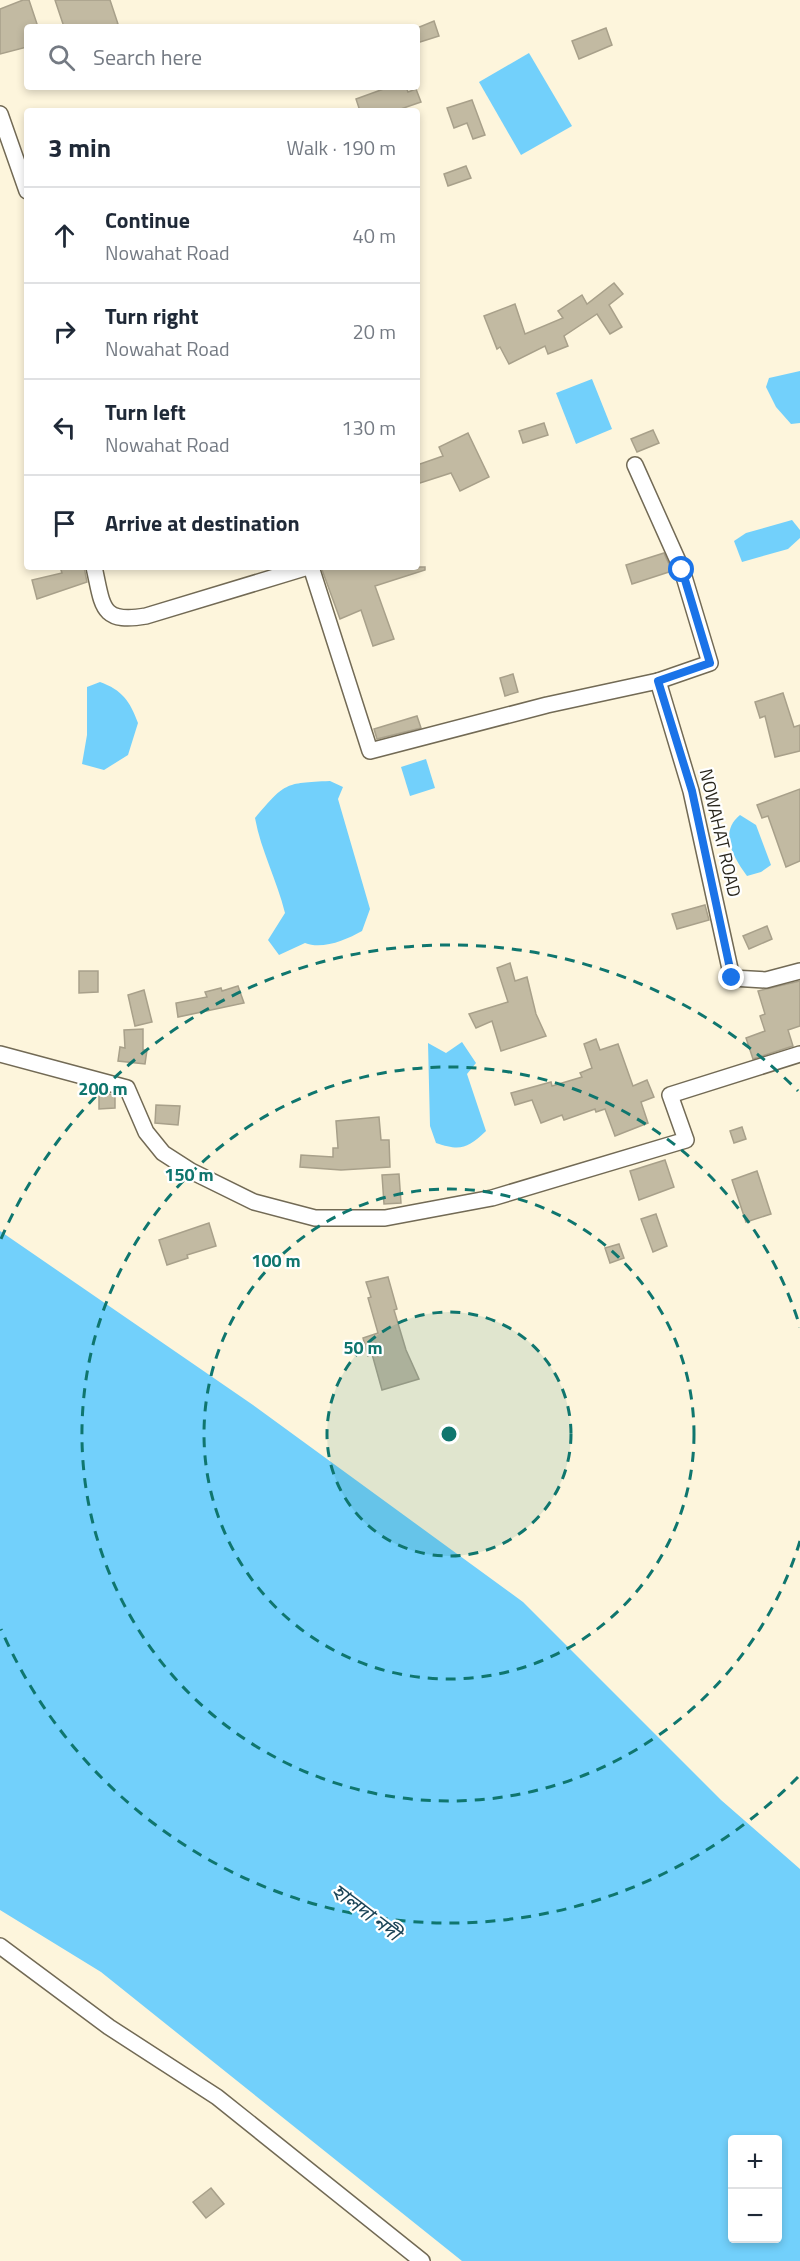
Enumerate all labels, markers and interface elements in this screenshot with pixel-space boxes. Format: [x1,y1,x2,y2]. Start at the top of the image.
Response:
search box [24,24,420,90]
text: Search here [93,40,202,74]
icon: search [45,41,78,74]
text: 3 min [48,128,111,167]
text: Walk · 190 m [287,132,396,163]
text: Continue [105,203,190,237]
icon: ahead [48,219,81,252]
text: 40 m [352,220,396,251]
text: Nowahat Road [105,237,230,268]
text: Turn right [105,299,199,333]
icon: right [48,315,81,348]
text: 20 m [352,316,396,347]
text: Nowahat Road [105,333,230,364]
text: Turn left [105,395,186,429]
icon: left [48,411,81,444]
text: 130 m [341,412,396,443]
text: Nowahat Road [105,429,230,460]
text: Arrive at destination [105,506,300,540]
icon: arrive [48,507,81,540]
route start [668,556,694,582]
street label: NOWAHAT ROAD [693,766,748,900]
route end [718,964,744,990]
text: 200 m [78,1075,128,1102]
text: 150 m [164,1161,214,1188]
text: 100 m [251,1247,301,1274]
text: 50 m [343,1334,383,1361]
centre of rings [439,1424,459,1444]
water label: হালদা নদী [325,1875,410,1950]
map controls [728,2135,782,2243]
button: + [728,2135,782,2189]
button: − [728,2189,782,2243]

